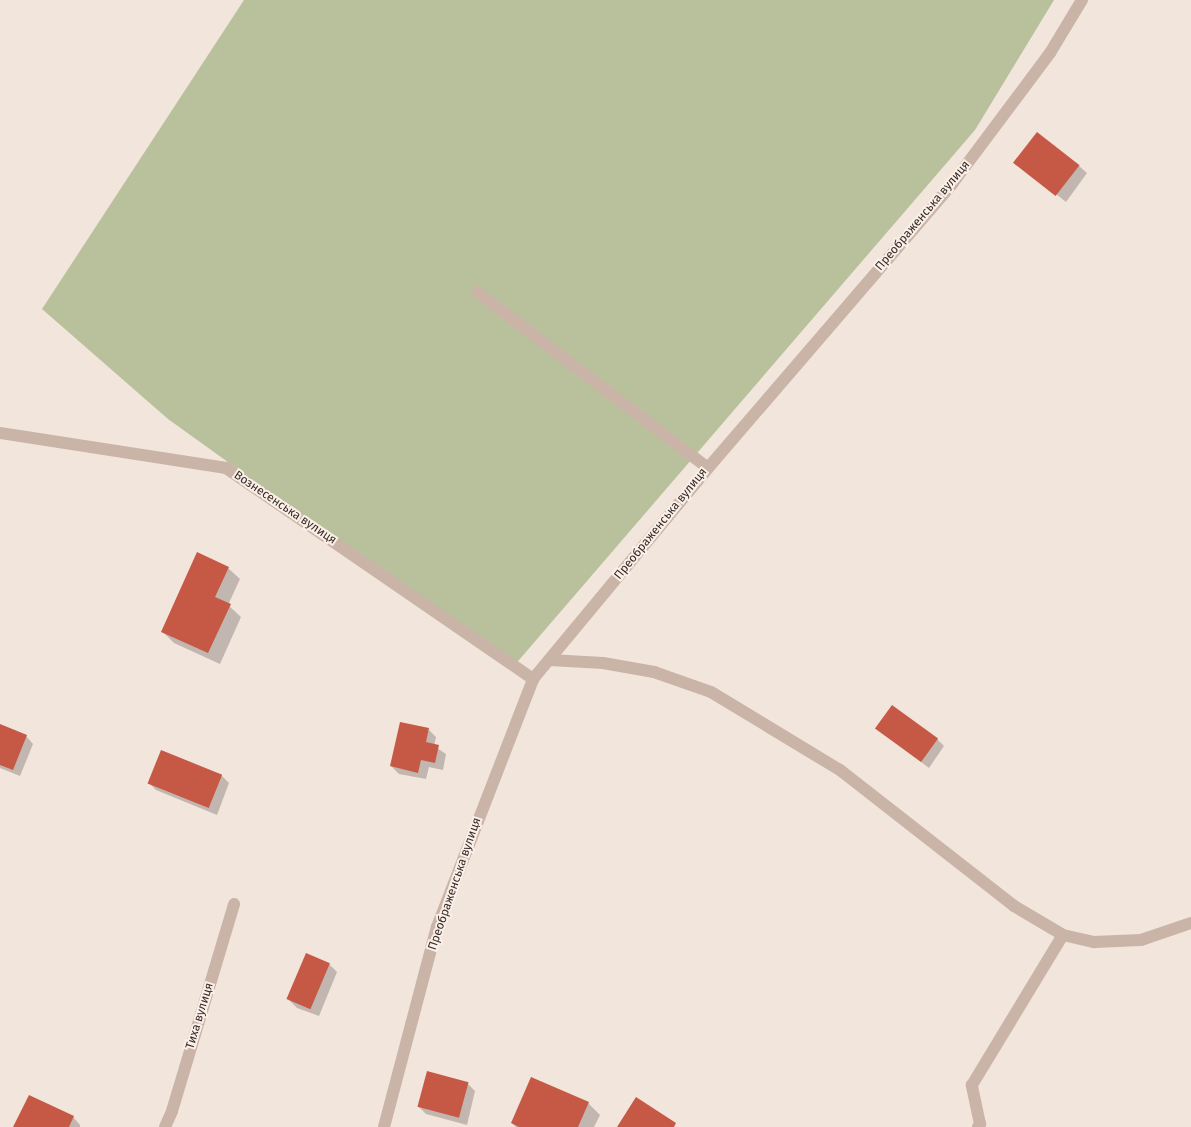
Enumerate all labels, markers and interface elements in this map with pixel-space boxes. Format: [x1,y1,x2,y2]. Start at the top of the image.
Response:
street label: Преображенська вулиця [873,158,973,274]
street label: Преображенська вулиця [612,465,710,583]
street label: Вознесенська вулиця [231,468,339,548]
street label: Преображенська вулиця [426,816,484,952]
street label: Тиха вулиця [183,981,217,1051]

